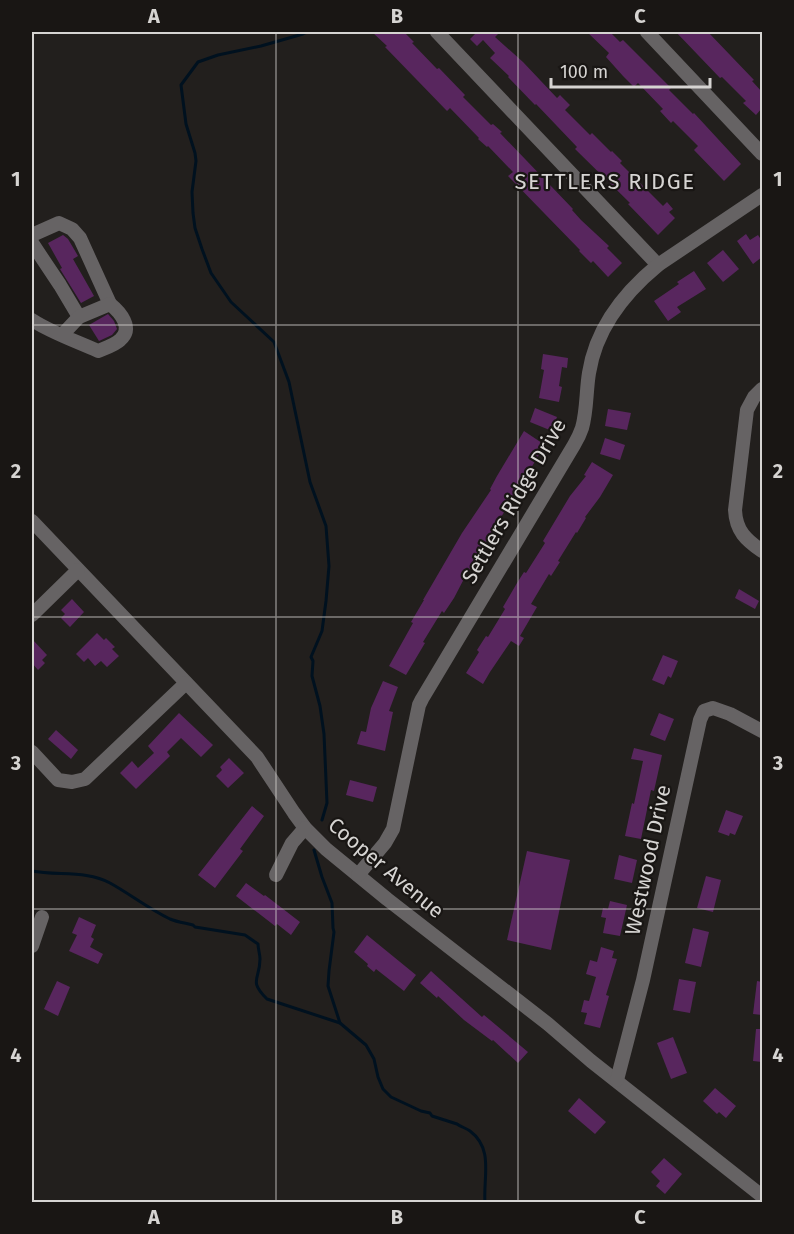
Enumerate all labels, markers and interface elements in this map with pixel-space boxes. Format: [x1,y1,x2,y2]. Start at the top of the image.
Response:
text: A [147,4,161,28]
text: B [391,4,403,28]
text: C [634,4,646,28]
scale bar [551,51,710,89]
text: 100 m [560,61,608,83]
text: 1 [11,167,21,191]
text: 1 [773,167,783,191]
district label: SETTLERS RIDGE [515,168,695,195]
street label: Settlers Ridge Drive [456,414,572,588]
text: 2 [11,459,21,483]
text: 2 [773,459,783,483]
text: 3 [10,751,21,775]
text: 3 [772,751,783,775]
street label: Westwood Drive [619,783,677,937]
street label: Cooper Avenue [323,812,449,924]
text: 4 [10,1043,22,1067]
text: 4 [772,1043,784,1067]
text: A [147,1205,161,1229]
text: B [391,1205,403,1229]
text: C [634,1205,646,1229]

